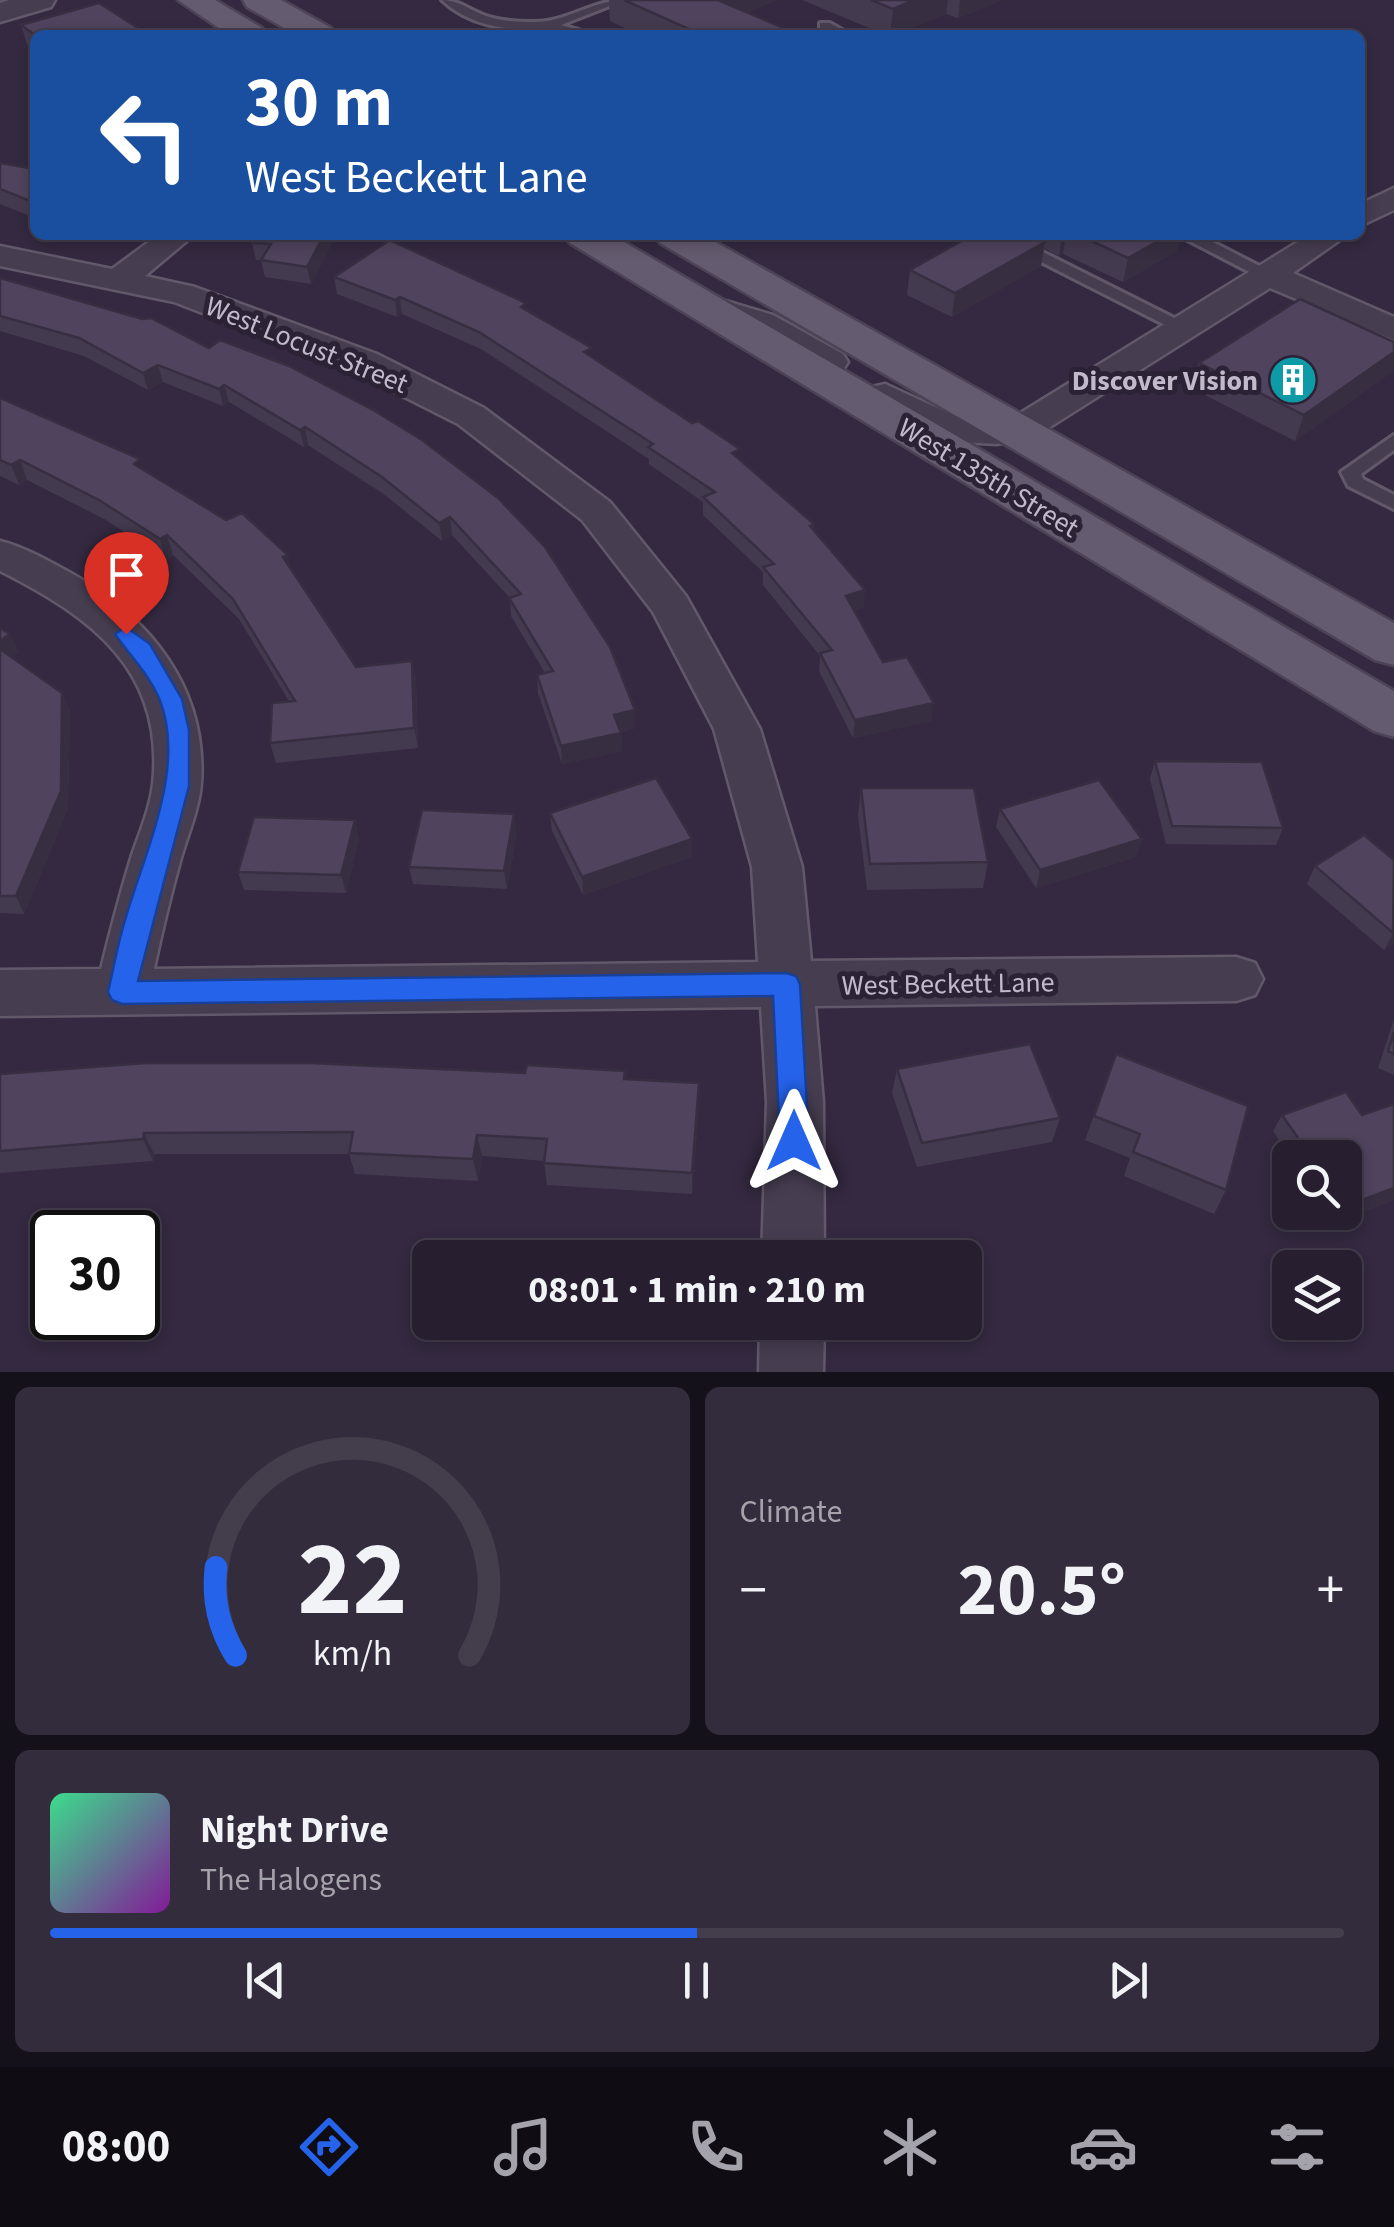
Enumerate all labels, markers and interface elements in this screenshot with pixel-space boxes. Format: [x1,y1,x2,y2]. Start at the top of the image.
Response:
text: 30 m [245,53,393,153]
icon: left [80,70,210,200]
text: West Beckett Lane [245,146,588,210]
street label: West Locust Street [199,286,414,404]
building icon: Discover Vision [1267,354,1319,406]
place label: Discover Vision [1072,361,1258,401]
street label: West 135th Street [891,408,1087,548]
pin [84,532,169,635]
icon: arrive [99,547,154,602]
street label: West Beckett Lane [841,962,1055,1006]
position arrow [742,1089,846,1193]
map controls [1272,1140,1362,1340]
button: search [1272,1140,1362,1230]
speed limit sign: 30 [30,1210,160,1340]
button: layers [1272,1250,1362,1340]
text: 08:01 · 1 min · 210 m [528,1263,866,1317]
text: Climate [740,1489,842,1535]
text: 22 [297,1507,407,1655]
text: 20.5° [957,1537,1126,1644]
text: − [740,1552,767,1630]
text: + [1317,1552,1344,1630]
text: km/h [313,1628,392,1679]
text: Night Drive [200,1803,389,1857]
text: The Halogens [200,1857,382,1903]
icon: previous [238,1953,293,2008]
icon: pause [669,1953,724,2008]
icon: next [1101,1953,1156,2008]
icon: directions [294,2112,364,2182]
icon: music [488,2112,558,2182]
icon: phone [681,2112,751,2182]
icon: climate [875,2112,945,2182]
icon: car [1068,2112,1138,2182]
icon: filters [1262,2112,1332,2182]
text: 08:00 [62,2115,170,2179]

